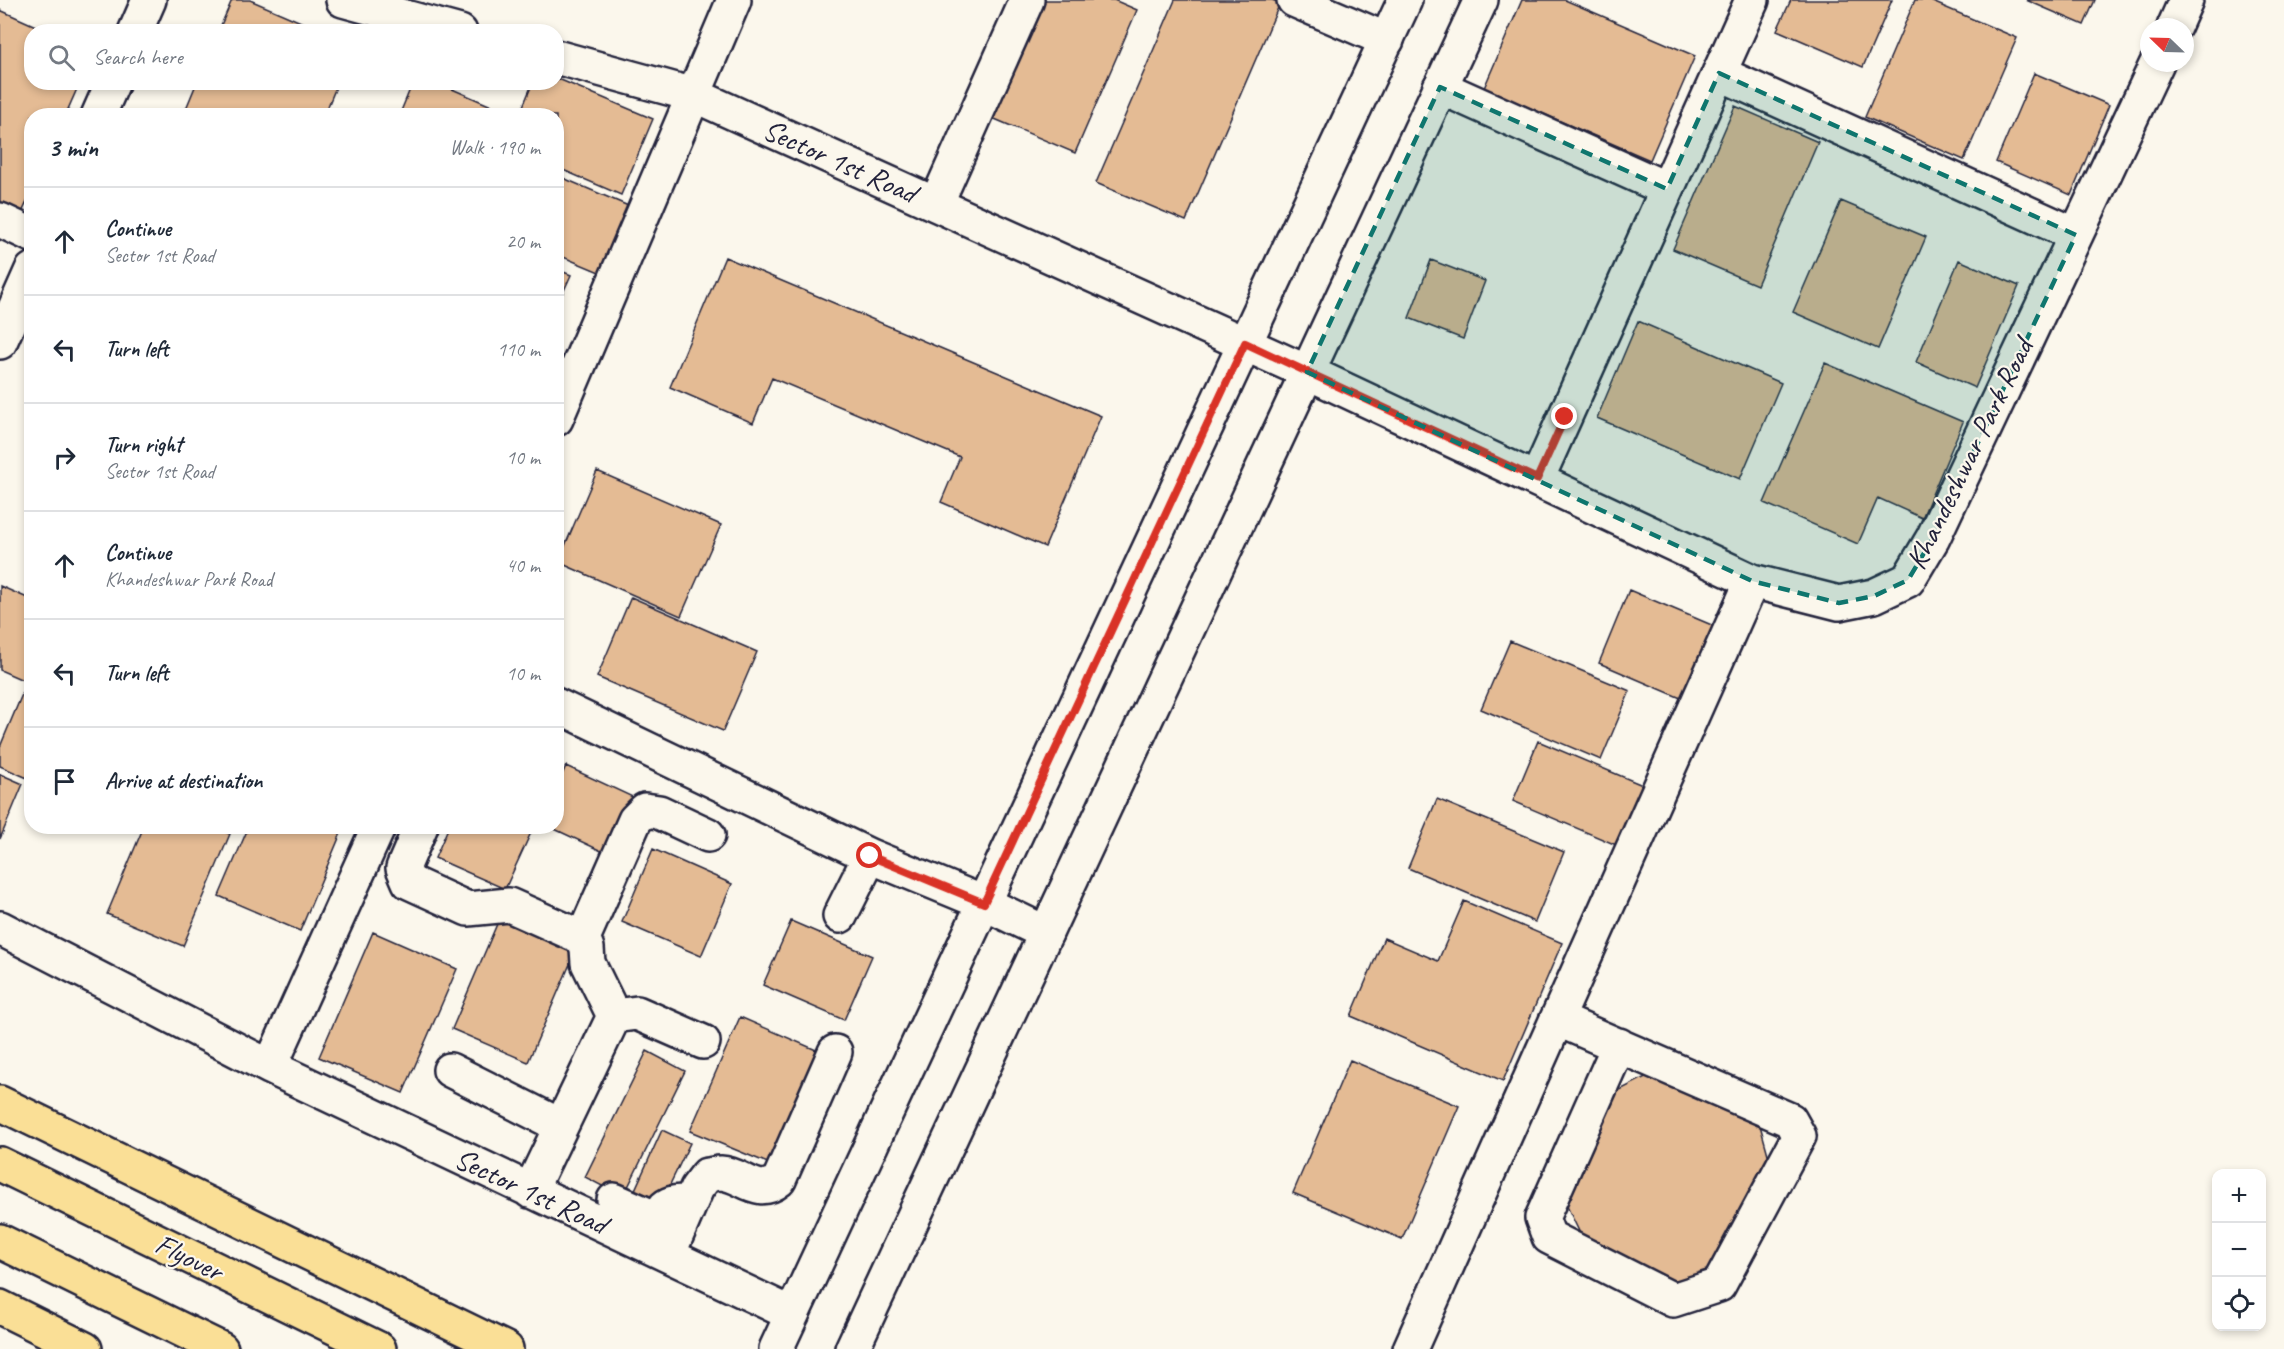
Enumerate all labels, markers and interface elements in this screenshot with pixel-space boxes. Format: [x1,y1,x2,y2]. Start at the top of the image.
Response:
north arrow [2140,18,2194,72]
search box [24,24,564,90]
icon: search [45,41,78,74]
text: Search here [93,43,183,71]
street label: Sector 1st Road [757,110,927,213]
text: 3 min [48,131,98,164]
text: Walk · 190 m [450,135,540,160]
text: Continue [105,215,171,243]
icon: ahead [48,225,81,258]
text: 20 m [506,229,540,254]
text: Sector 1st Road [105,243,214,268]
street label: Khandeshwar Park Road [1897,329,2043,575]
icon: left [48,333,81,366]
text: Turn left [105,335,169,363]
text: 110 m [497,337,540,362]
route end [1551,403,1577,429]
text: Turn right [105,431,182,459]
icon: right [48,441,81,474]
text: 10 m [506,445,540,470]
text: Sector 1st Road [105,459,214,484]
text: Continue [105,539,171,567]
icon: ahead [48,549,81,582]
text: 40 m [506,553,540,578]
text: Khandeshwar Park Road [105,567,273,592]
icon: left [48,657,81,690]
text: Turn left [105,659,169,687]
text: 10 m [506,661,540,686]
icon: arrive [48,765,81,798]
text: Arrive at destination [105,767,262,795]
route start [856,842,882,868]
street label: Sector 1st Road [449,1139,617,1245]
map controls [2212,1169,2266,1331]
button: + [2212,1169,2266,1223]
button: − [2212,1223,2266,1277]
street label: Flyover [149,1224,232,1291]
button: locate [2212,1277,2266,1331]

